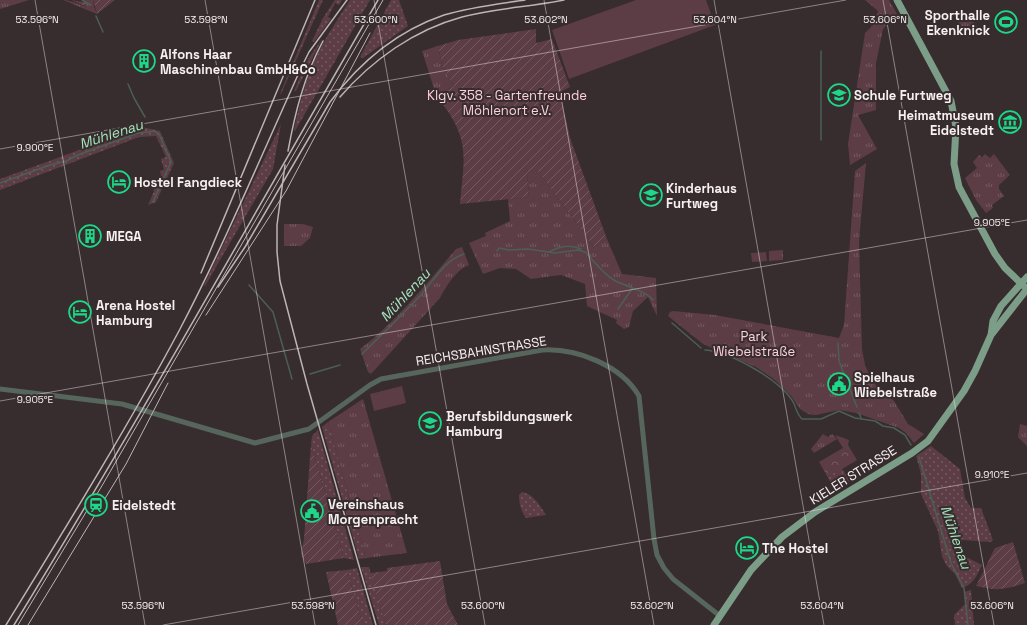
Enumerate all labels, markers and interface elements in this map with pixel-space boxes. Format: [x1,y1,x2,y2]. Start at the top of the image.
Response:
place label: Sporthalle Ekenknick [925,7,991,39]
sports icon: Sporthalle Ekenknick [993,9,1019,35]
text: 53.596°N [15,13,59,26]
text: 53.598°N [184,13,228,26]
text: 53.600°N [354,13,398,26]
text: 53.602°N [524,13,568,26]
text: 53.604°N [693,13,737,26]
text: 53.606°N [863,13,907,26]
place label: Alfons Haar Maschinenbau GmbH&Co [160,46,316,78]
building icon: Alfons Haar Maschinenbau GmbH&Co [131,48,157,74]
school or university icon: Schule Furtweg [826,82,852,108]
park label: Klgv. 358 - Gartenfreunde Möhlenort e.V. [427,87,587,119]
place label: Schule Furtweg [854,87,952,104]
place label: Heimatmuseum Eidelstedt [898,107,994,139]
museum icon: Heimatmuseum Eidelstedt [997,109,1023,135]
water label: Mühlenau [77,115,147,153]
text: 9.900°E [17,141,54,154]
hotel icon: Hostel Fangdieck [106,169,132,195]
place label: Hostel Fangdieck [134,174,243,191]
place label: Kinderhaus Furtweg [666,180,737,212]
school or university icon: Kinderhaus Furtweg [638,182,664,208]
text: 9.905°E [974,216,1011,229]
building icon: MEGA [77,223,103,249]
place label: MEGA [106,228,142,245]
water label: Mühlenau [376,264,435,325]
place label: Arena Hostel Hamburg [96,297,175,329]
hotel icon: Arena Hostel Hamburg [67,299,93,325]
park label: Park Wiebelstraße [713,328,795,360]
street label: REICHSBAHNSTRASSE [414,332,548,370]
place label: Spielhaus Wiebelstraße [854,369,937,401]
public building icon: Spielhaus Wiebelstraße [826,371,852,397]
text: 9.905°E [17,393,54,406]
place label: Berufsbildungswerk Hamburg [446,408,573,440]
school or university icon: Berufsbildungswerk Hamburg [417,410,443,436]
street label: KIELER STRASSE [806,442,900,508]
text: 9.910°E [975,468,1010,481]
station icon: Eidelstedt [83,492,109,518]
place label: Vereinshaus Morgenpracht [328,496,418,528]
place label: Eidelstedt [112,497,176,514]
public building icon: Vereinshaus Morgenpracht [299,498,325,524]
water label: Mühlenau [937,503,976,572]
hotel icon: The Hostel [734,535,760,561]
place label: The Hostel [762,540,828,557]
text: 53.596°N [121,599,165,612]
text: 53.598°N [291,599,335,612]
text: 53.600°N [461,599,505,612]
text: 53.602°N [630,599,674,612]
text: 53.604°N [800,599,844,612]
text: 53.606°N [970,599,1014,612]

